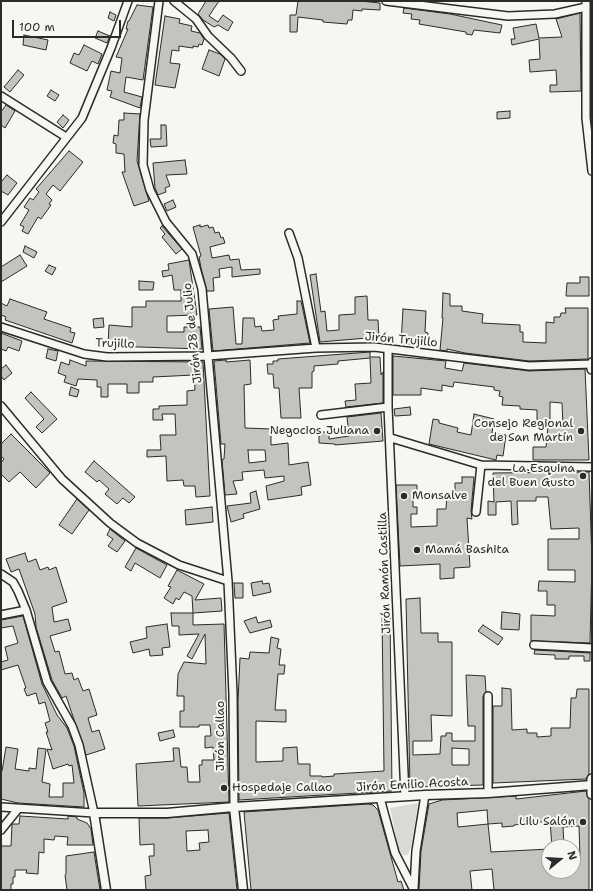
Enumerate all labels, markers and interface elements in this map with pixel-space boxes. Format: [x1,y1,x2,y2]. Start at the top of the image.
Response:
scale bar [14,12,123,38]
text: 100 m [19,19,55,35]
street label: Jirón 28 de Julio [181,282,205,384]
street label: Jirón Trujillo [364,330,438,350]
street label: Trujillo [95,336,135,352]
place label: Consejo Regional de San Martín [474,417,573,445]
place label: Negocios Juliana [270,424,369,438]
marker: Negocios Juliana [372,426,382,436]
marker: Consejo Regional de San Martín [576,426,586,436]
place label: La Esquina del Buen Gusto [487,462,575,490]
marker: La Esquina del Buen Gusto [578,471,588,481]
place label: Monsalve [412,489,468,503]
marker: Monsalve [399,491,409,501]
street label: Jirón Ramón Castilla [376,512,394,634]
place label: Mamá Bashita [425,543,509,557]
marker: Mamá Bashita [412,545,422,555]
street label: Jirón Callao [214,701,228,771]
street label: Jirón Emilio Acosta [355,775,469,795]
place label: Hospedaje Callao [232,781,332,795]
marker: Hospedaje Callao [219,783,229,793]
place label: Lilu Salón [519,815,575,829]
marker: Lilu Salón [578,817,588,827]
north arrow [541,839,581,879]
text: N [563,849,580,862]

